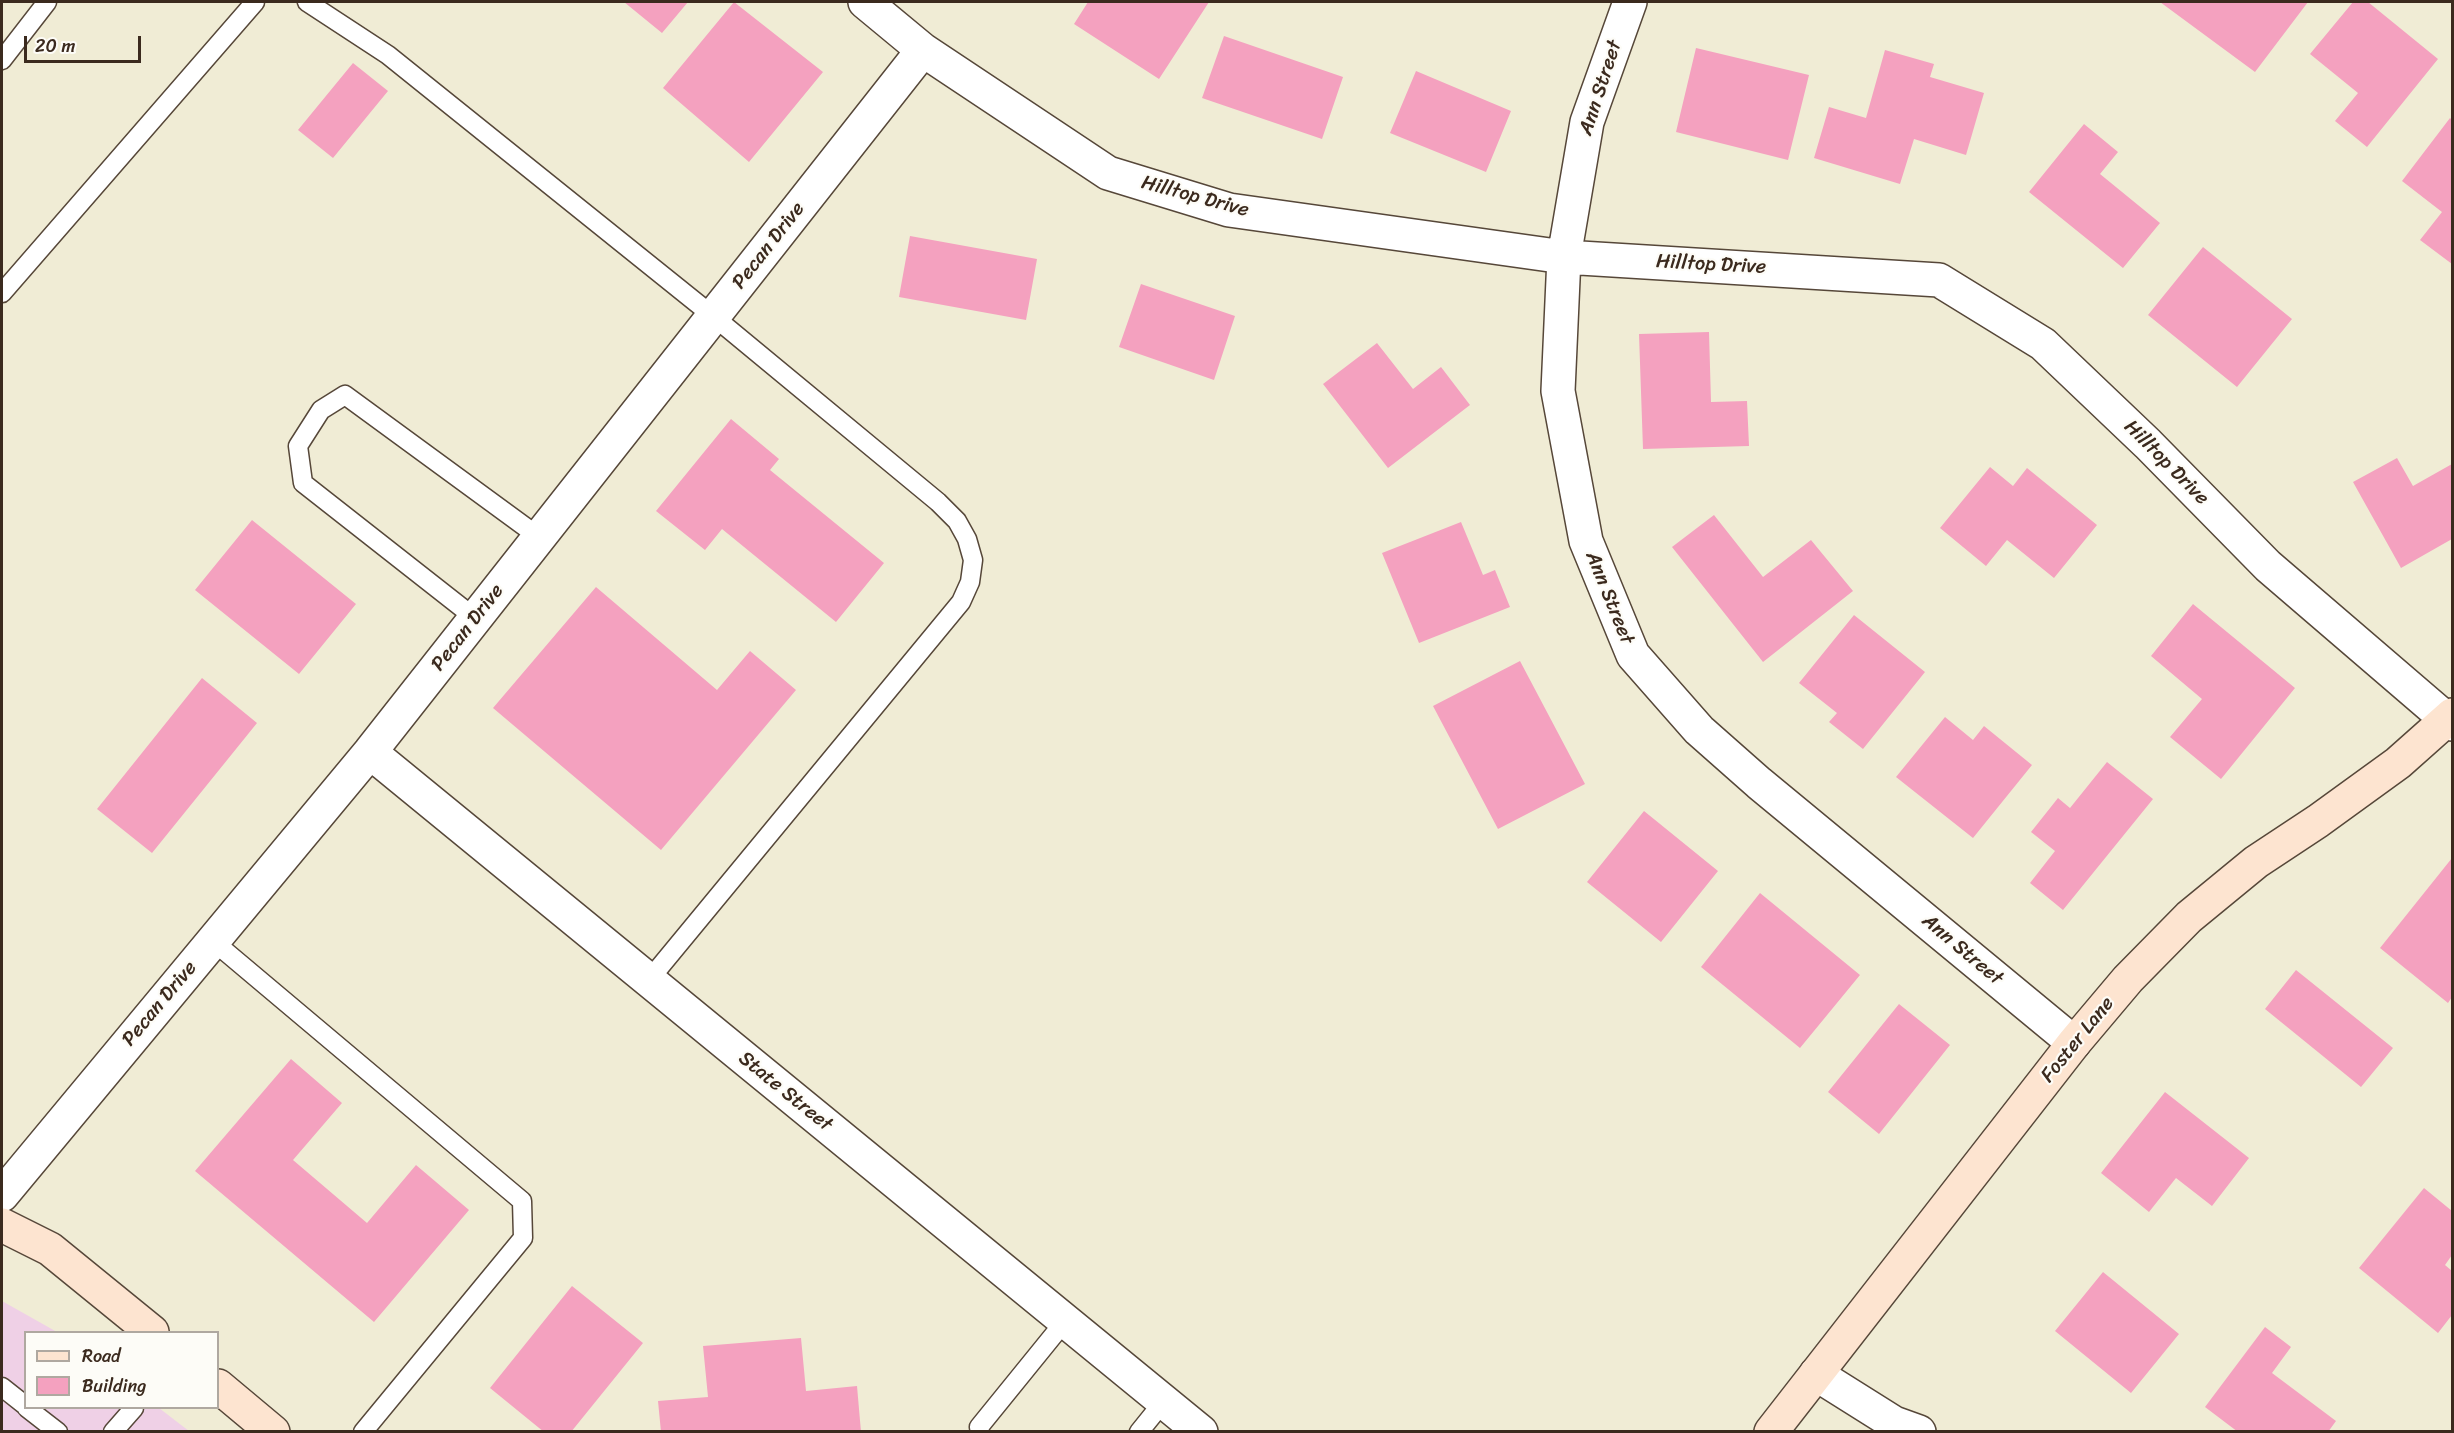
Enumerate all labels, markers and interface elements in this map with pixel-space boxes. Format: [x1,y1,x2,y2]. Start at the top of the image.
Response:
scale bar [27,24,144,62]
text: 20 m [35,30,75,62]
street label: Ann Street [1574,38,1628,138]
street label: Hilltop Drive [1139,171,1251,223]
street label: Pecan Drive [728,198,810,294]
street label: Hilltop Drive [1655,250,1767,280]
street label: Hilltop Drive [2119,416,2213,510]
street label: Ann Street [1580,548,1638,648]
street label: Pecan Drive [427,580,509,676]
street label: Ann Street [1917,909,2007,991]
street label: Pecan Drive [117,957,203,1051]
street label: Foster Lane [2036,992,2120,1088]
street label: State Street [733,1047,837,1137]
legend [24,1331,219,1409]
text: Road [82,1340,121,1372]
text: Building [82,1370,146,1402]

